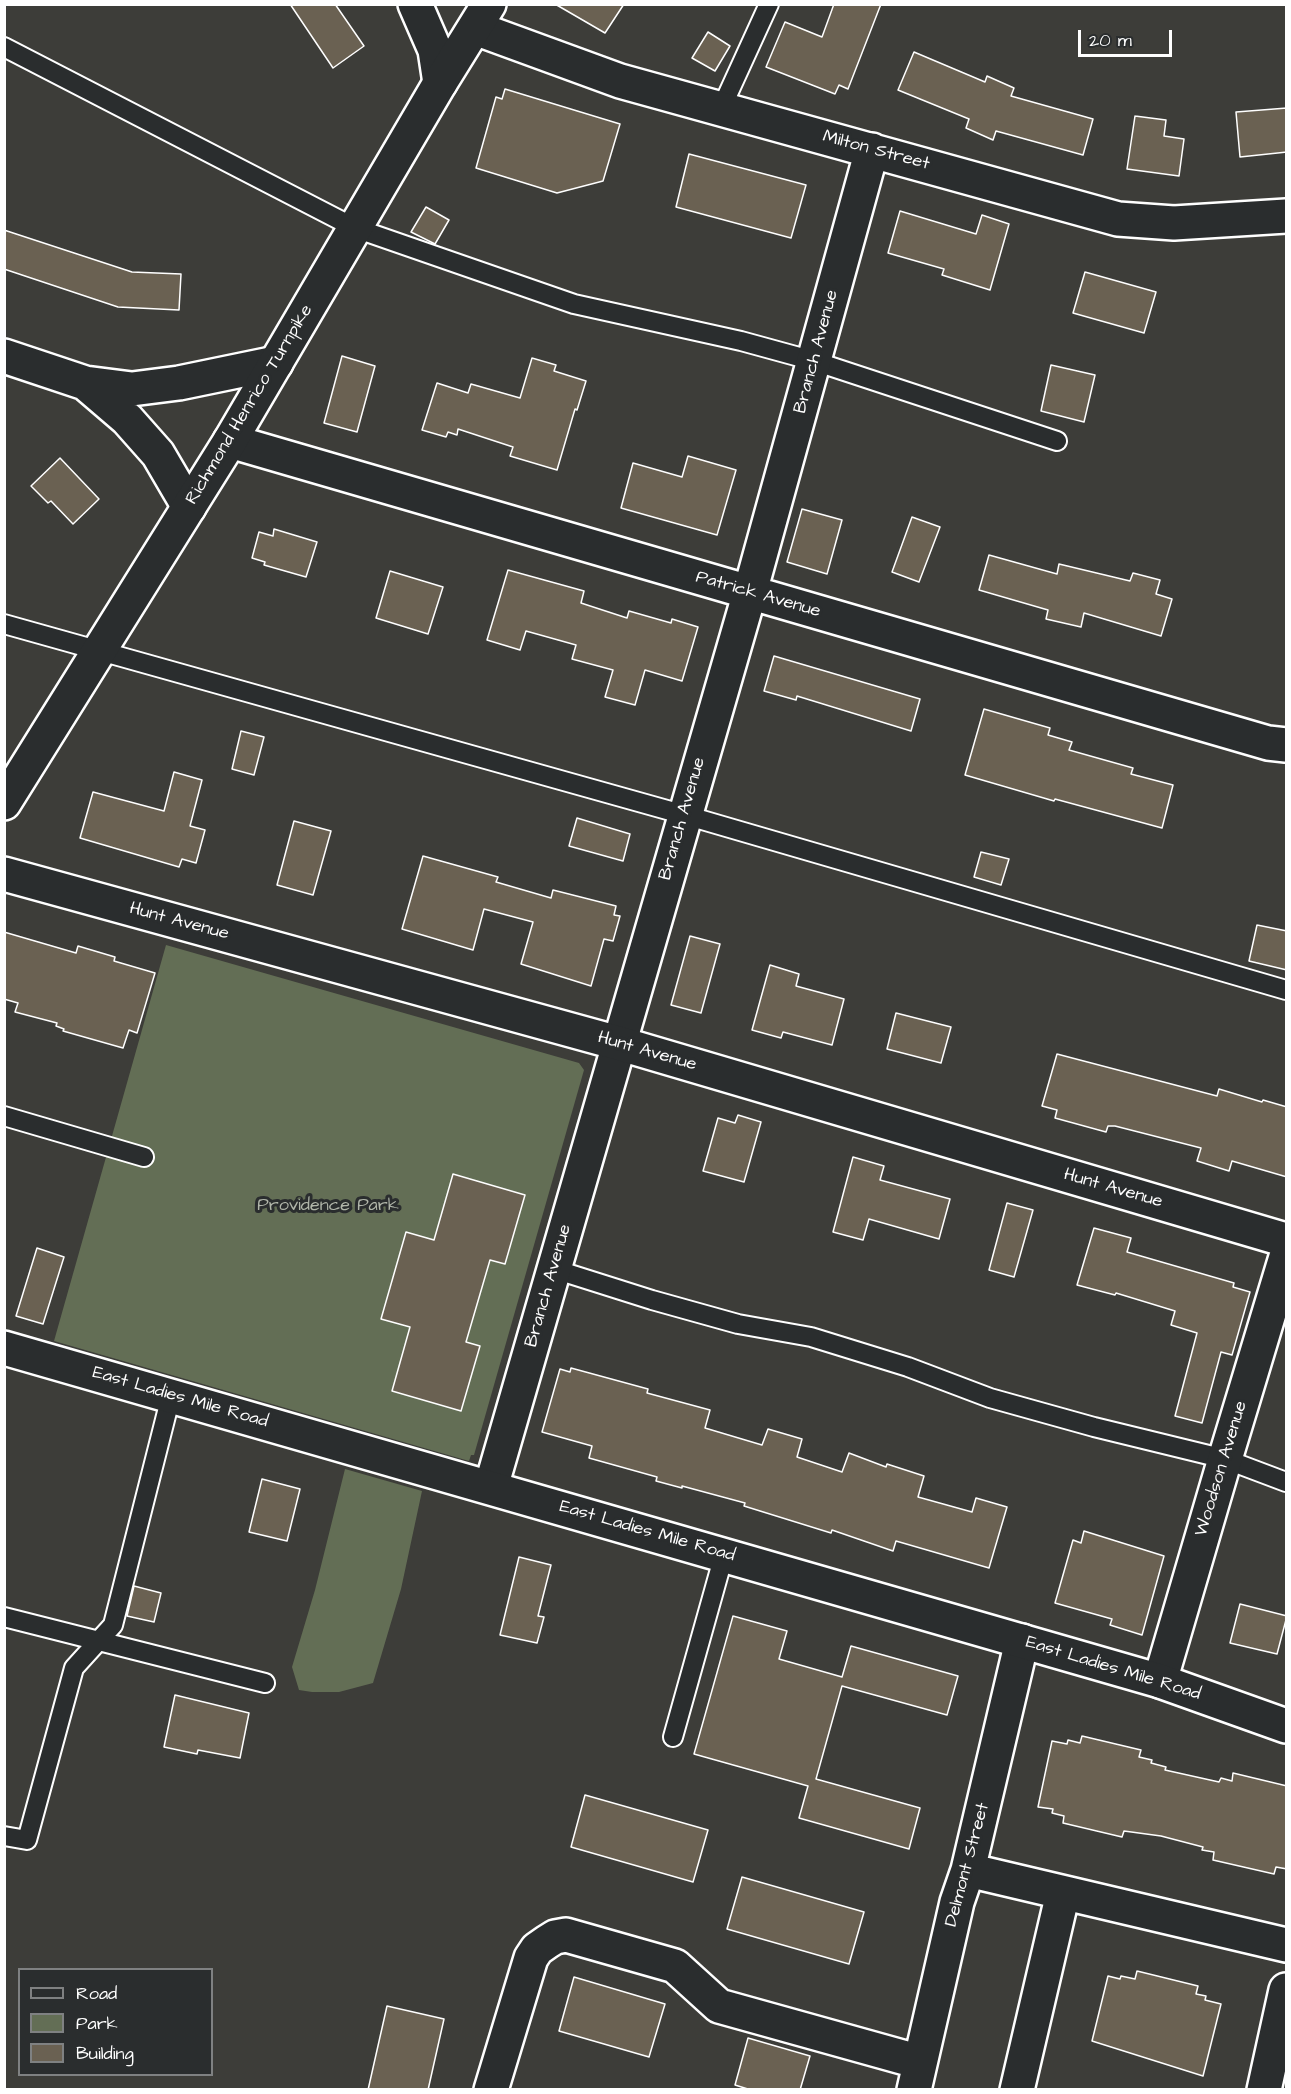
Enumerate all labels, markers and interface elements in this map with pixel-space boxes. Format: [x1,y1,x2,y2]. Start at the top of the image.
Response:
scale bar [1081,18,1176,56]
text: 20 m [1089,28,1132,53]
street label: Milton Street [820,126,932,176]
street label: Branch Avenue [790,288,844,416]
street label: Richmond Henrico Turnpike [182,301,318,509]
street label: Patrick Avenue [693,567,823,623]
street label: Branch Avenue [655,755,711,883]
street label: Hunt Avenue [127,898,231,946]
street label: Hunt Avenue [595,1028,699,1076]
street label: Hunt Avenue [1061,1165,1165,1213]
park label: Providence Park [257,1195,399,1217]
street label: Branch Avenue [521,1222,577,1350]
street label: East Ladies Mile Road [90,1363,270,1433]
street label: Woodson Avenue [1191,1399,1253,1539]
street label: East Ladies Mile Road [557,1497,737,1567]
street label: East Ladies Mile Road [1023,1632,1203,1706]
street label: Delmont Street [941,1801,995,1929]
legend [18,1968,213,2076]
text: Road [76,1981,117,2006]
text: Park [76,2011,118,2036]
text: Building [76,2041,134,2066]

